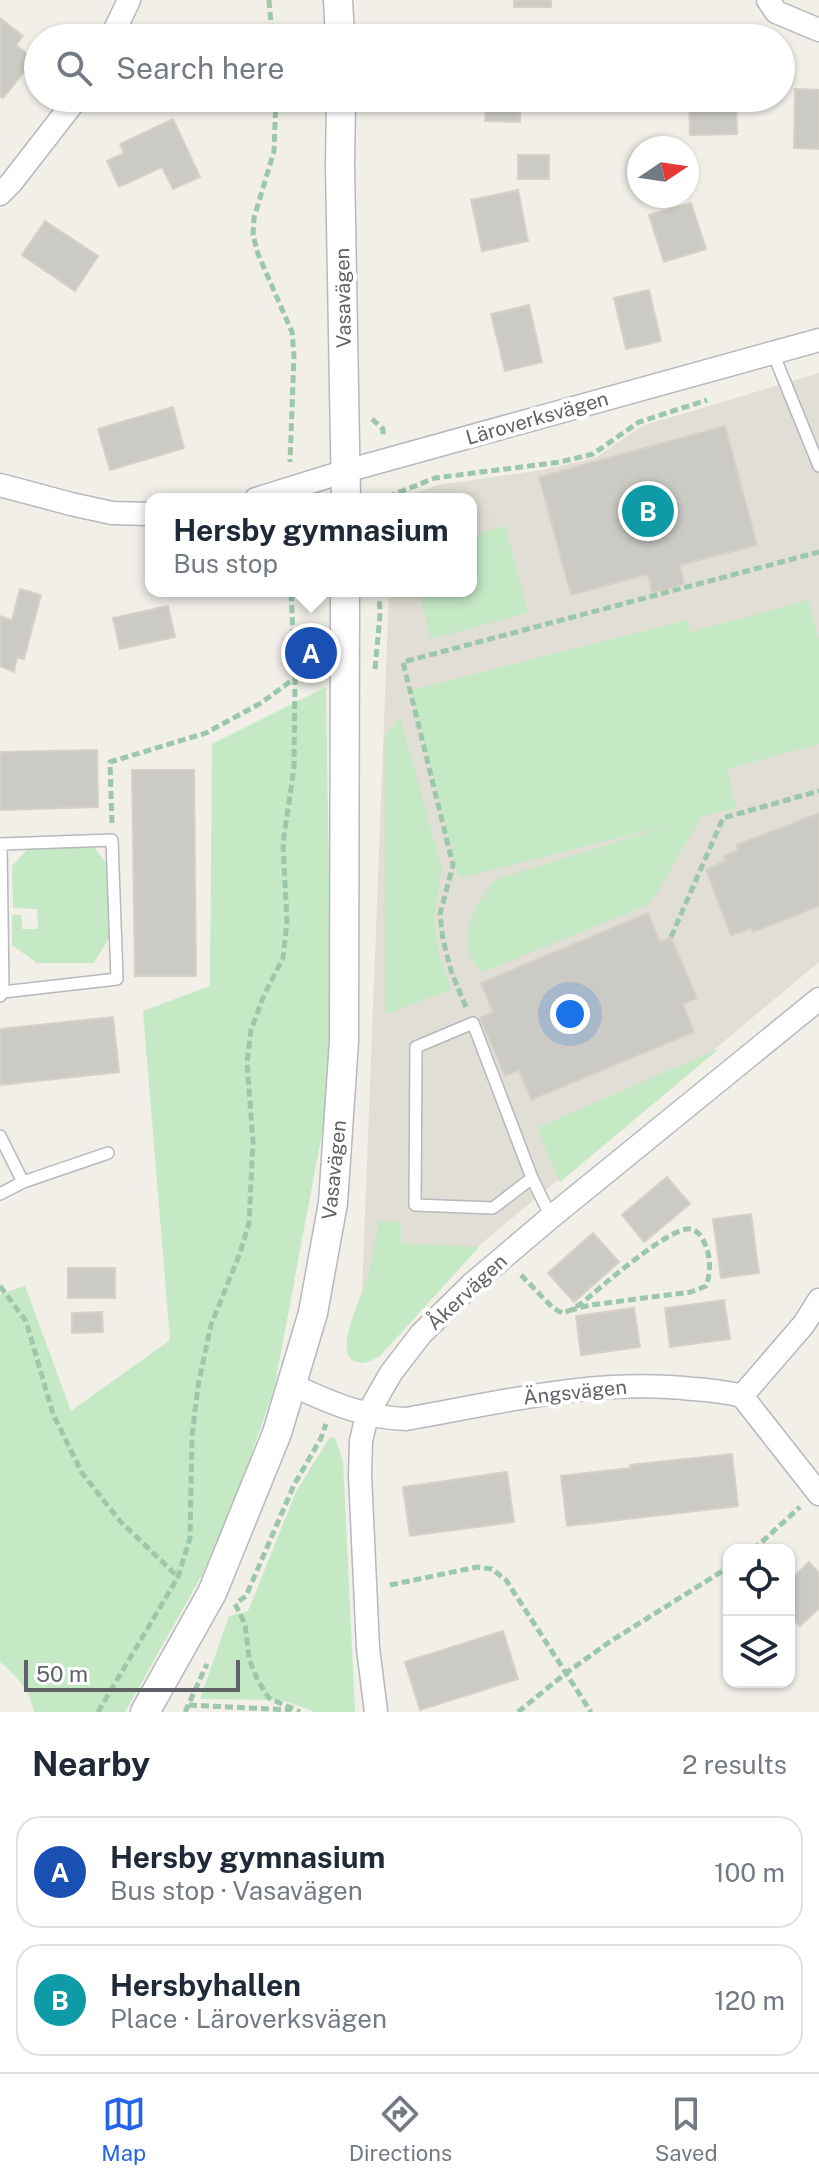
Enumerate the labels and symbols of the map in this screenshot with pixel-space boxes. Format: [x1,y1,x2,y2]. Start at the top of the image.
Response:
north arrow [627,136,699,208]
street label: Vasavägen [330,248,356,348]
street label: Läroverksvägen [463,386,611,450]
pin: B [622,481,674,541]
pin: A [285,623,337,683]
your location [550,994,590,1034]
street label: Vasavägen [317,1119,351,1221]
street label: Åkervägen [421,1248,512,1335]
street label: Ängsvägen [522,1375,628,1409]
scale bar [24,1656,240,1692]

